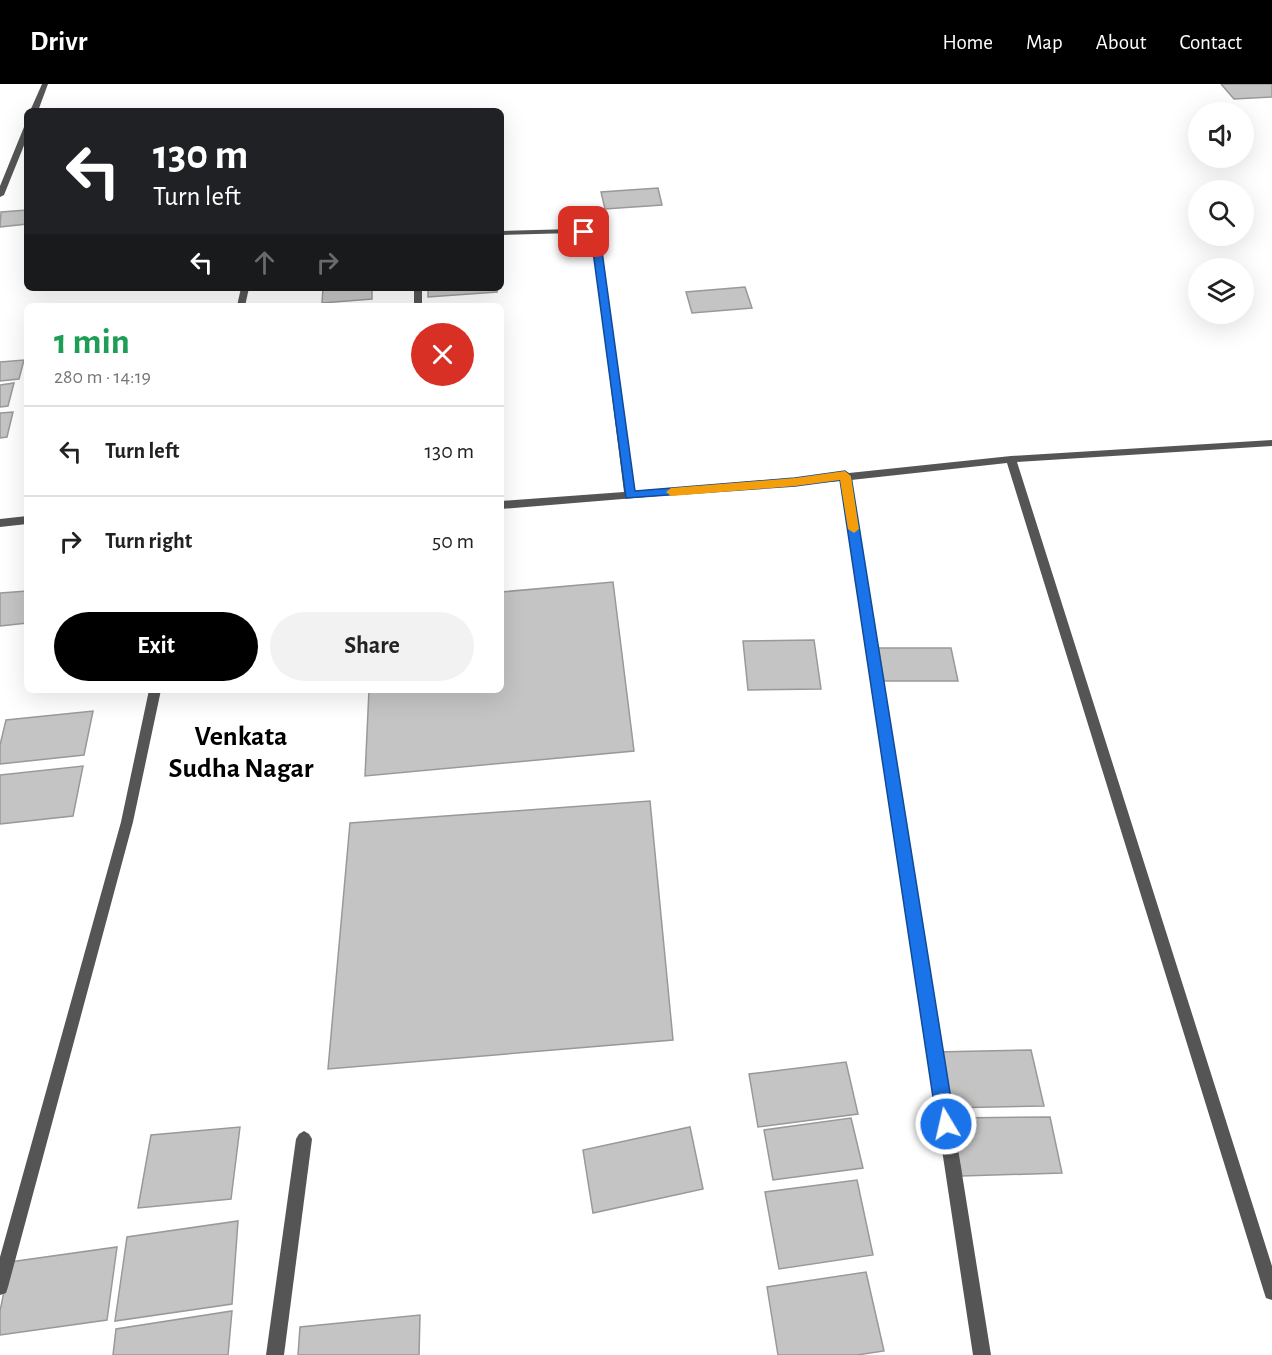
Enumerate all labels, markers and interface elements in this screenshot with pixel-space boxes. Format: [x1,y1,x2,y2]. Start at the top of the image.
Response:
text: Drivr [30,28,87,56]
text: Home [942,32,993,53]
text: Map [1026,32,1063,53]
text: About [1096,32,1146,53]
text: Contact [1179,32,1242,53]
map controls [1188,102,1254,324]
button: sound [1188,102,1254,168]
icon: left [54,132,132,210]
text: 130 m [153,134,248,176]
button: search [1188,180,1254,246]
text: Turn left [153,183,241,210]
pin [558,206,609,257]
icon: arrive [567,215,600,248]
icon: left [185,246,218,279]
icon: ahead [248,246,281,279]
icon: right [311,246,344,279]
button: layers [1188,258,1254,324]
button: close [411,323,474,386]
text: 1 min [54,324,130,360]
text: 280 m · 14:19 [54,367,151,387]
icon: left [54,435,87,468]
text: Turn left [105,440,179,462]
text: 130 m [425,440,474,462]
icon: right [54,525,87,558]
text: Turn right [105,530,192,552]
text: 50 m [432,530,474,552]
button: Exit [54,612,258,681]
button: Share [270,612,474,681]
district label: Venkata Sudha Nagar [168,723,314,783]
position arrow [914,1092,978,1156]

